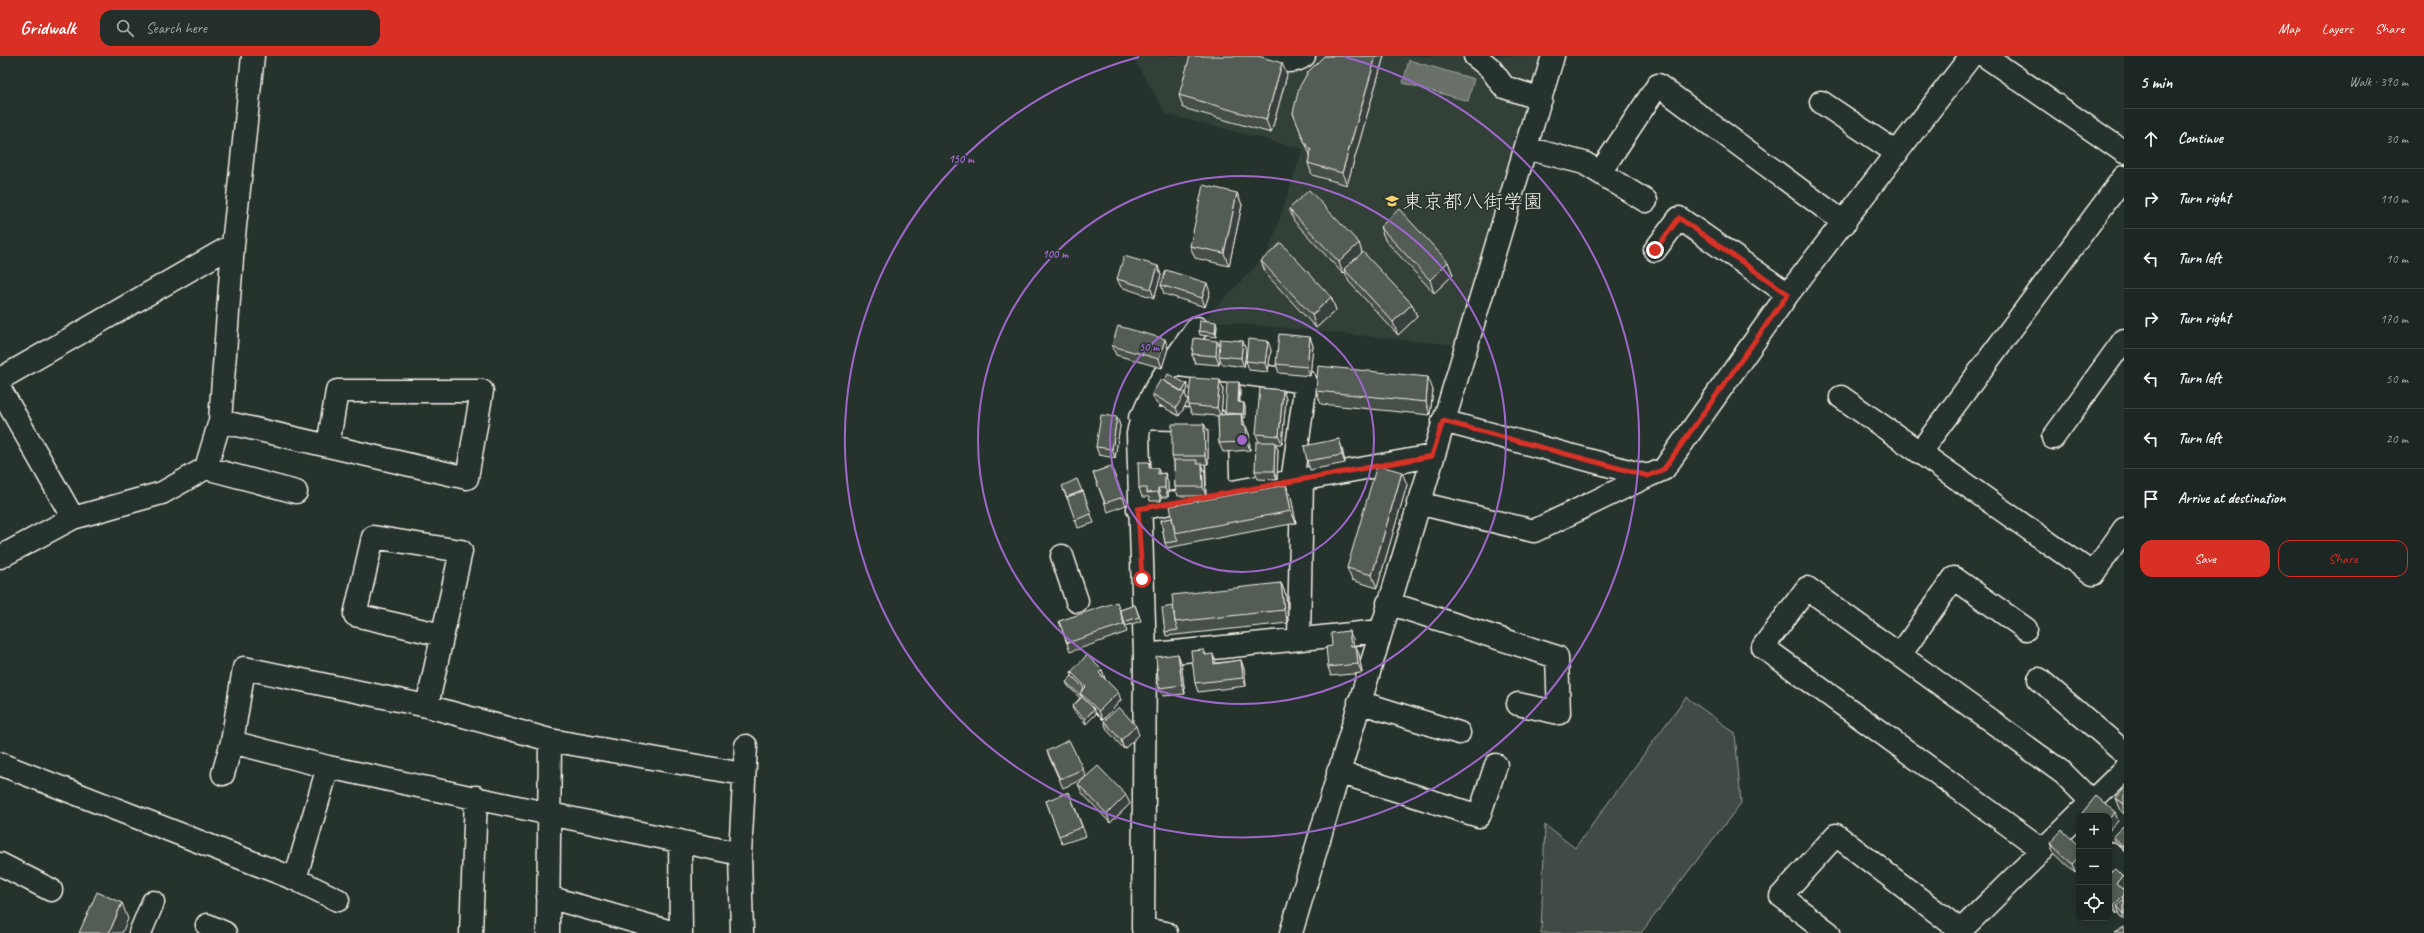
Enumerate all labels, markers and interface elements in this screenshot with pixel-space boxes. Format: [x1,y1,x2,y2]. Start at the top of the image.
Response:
search box [100,10,380,46]
text: Gridwalk [20,16,76,40]
icon: search [114,17,136,39]
text: Search here [146,19,207,38]
text: Map [2278,20,2300,37]
text: Layers [2322,20,2353,37]
text: Share [2375,20,2404,37]
text: 5 min [2140,72,2172,93]
text: Walk · 390 m [2349,74,2408,90]
icon: ahead [2140,128,2162,150]
text: Continue [2178,129,2223,148]
text: 30 m [2386,131,2408,147]
text: 150 m [948,151,975,167]
icon: right [2140,188,2162,210]
place label: 東京都八街学園 [1403,189,1543,214]
text: Turn right [2178,189,2231,208]
text: 110 m [2380,191,2408,207]
school or university icon: 東京都八街学園 [1384,193,1400,209]
route end [1646,241,1664,259]
text: 100 m [1042,246,1069,262]
icon: left [2140,248,2162,270]
text: Turn left [2178,249,2221,268]
text: 10 m [2386,251,2408,267]
icon: right [2140,308,2162,330]
text: Turn right [2178,309,2231,328]
text: 170 m [2380,311,2408,327]
text: 50 m [1139,339,1160,355]
icon: left [2140,368,2162,390]
text: Turn left [2178,369,2221,388]
text: 50 m [2386,371,2408,387]
icon: left [2140,428,2162,450]
text: Turn left [2178,429,2221,448]
text: 20 m [2386,431,2408,447]
centre of rings [1235,433,1249,447]
icon: arrive [2140,488,2162,510]
text: Arrive at destination [2178,489,2285,508]
button: Save [2140,540,2270,577]
button: Share [2278,540,2408,577]
route start [1133,570,1151,588]
map controls [2076,813,2112,921]
button: + [2076,813,2112,849]
button: − [2076,849,2112,885]
button: locate [2076,885,2112,921]

